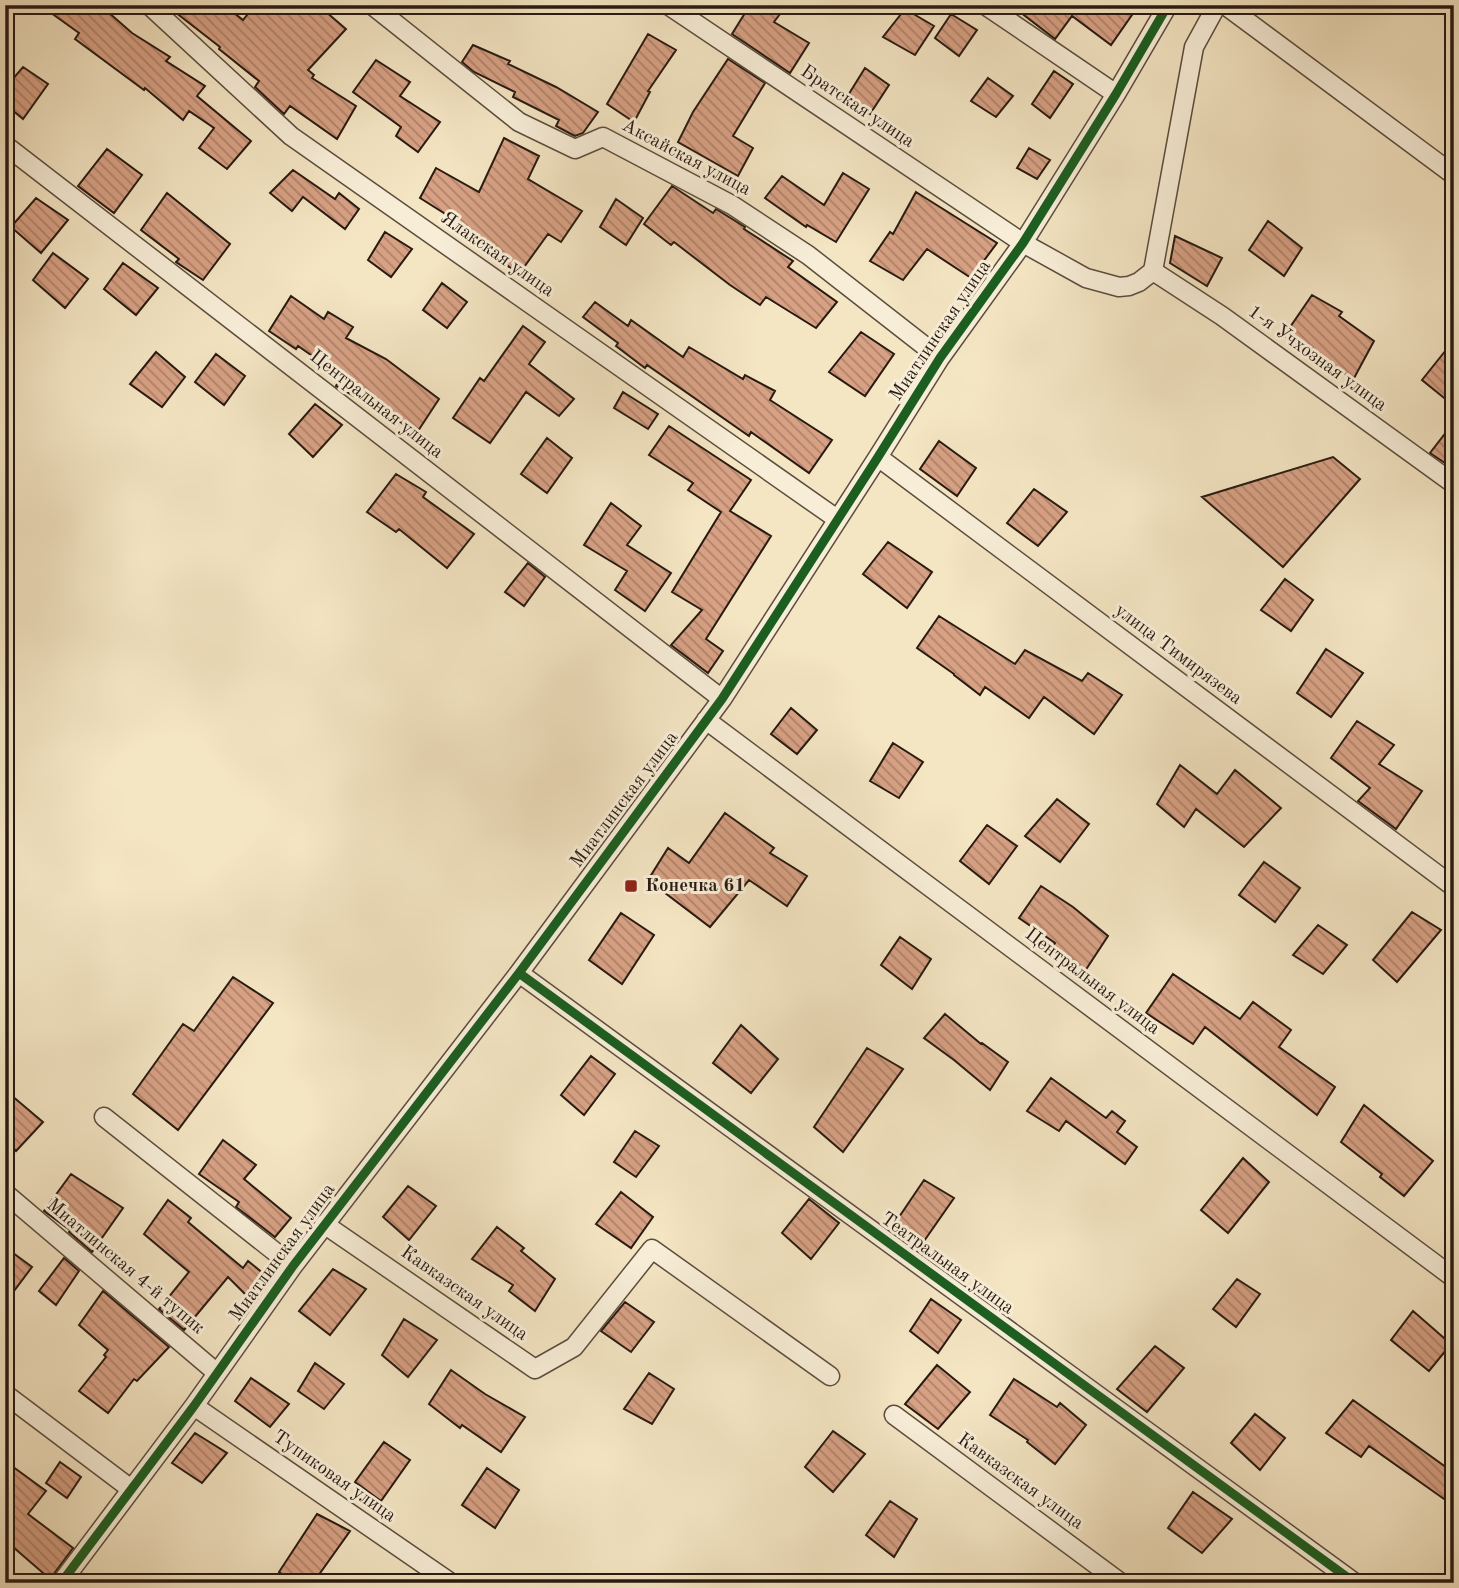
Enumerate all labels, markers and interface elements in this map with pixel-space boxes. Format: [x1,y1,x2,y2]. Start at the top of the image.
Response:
street label: Братская улица [797,62,918,152]
street label: Аксайская улица [618,116,754,200]
street label: Ялакская улица [437,209,558,301]
street label: Миатлинская улица [887,257,995,405]
street label: 1-я Учхозная улица [1244,302,1390,416]
street label: Центральная улица [306,347,447,463]
street label: улица Тимирязева [1111,601,1246,709]
street label: Миатлинская улица [568,728,683,872]
place label: Конечка 61 [645,877,745,896]
marker: Конечка 61 [623,878,639,894]
street label: Центральная улица [1021,925,1164,1039]
street label: Миатлинская улица [227,1180,340,1325]
street label: Миатлинская 4-й тупик [42,1196,208,1339]
street label: Театральная улица [877,1209,1018,1319]
street label: Кавказская улица [397,1243,532,1345]
street label: Тупиковая улица [269,1427,400,1527]
street label: Кавказская улица [954,1430,1087,1534]

